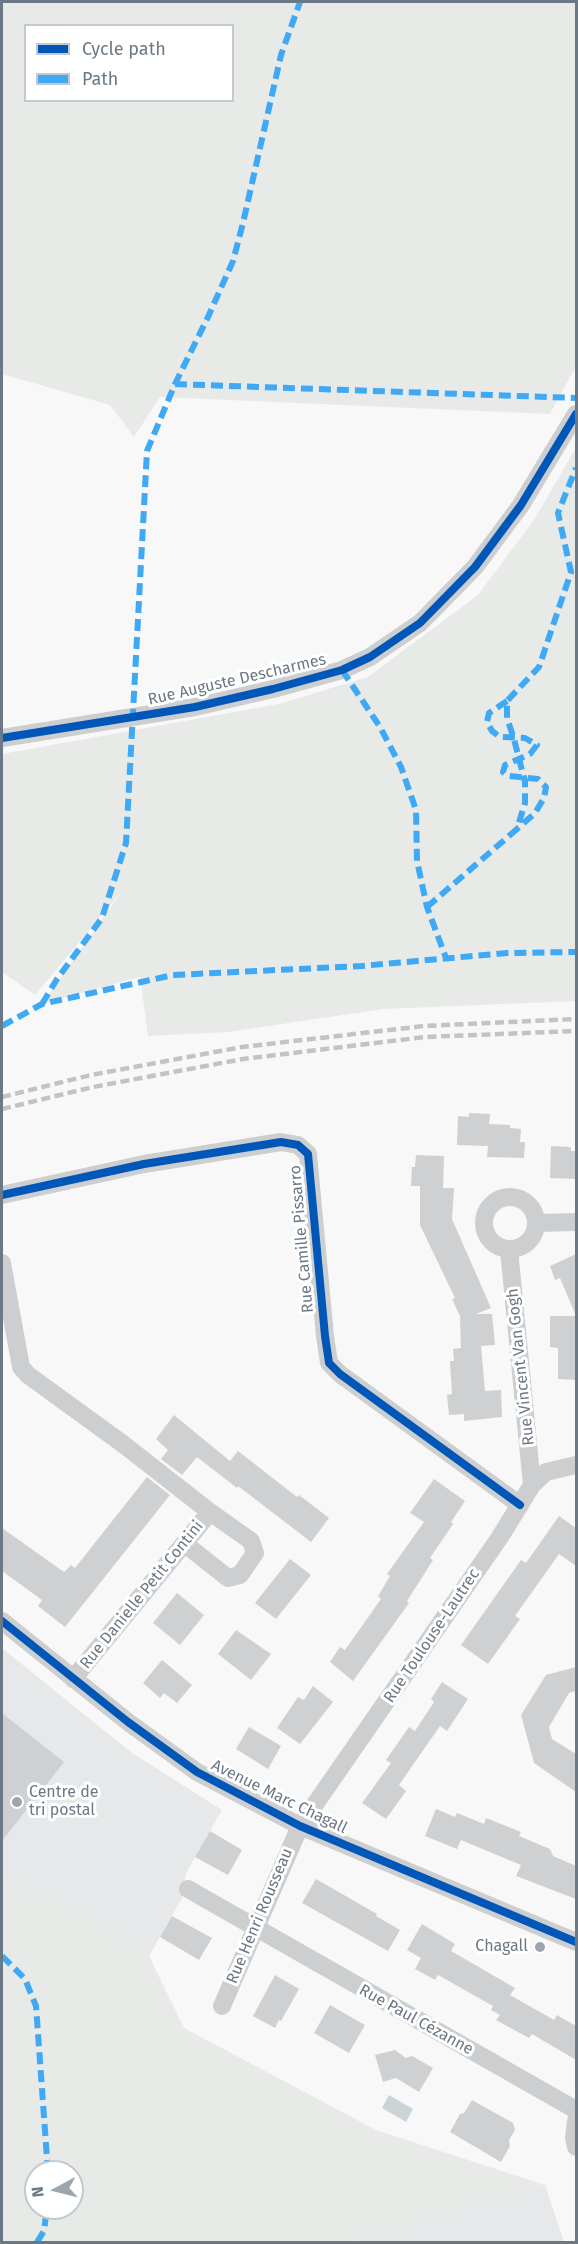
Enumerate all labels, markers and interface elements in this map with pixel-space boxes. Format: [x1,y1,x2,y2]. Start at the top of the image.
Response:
legend [24,24,234,102]
text: Cycle path [82,38,166,60]
text: Path [82,68,118,90]
street label: Rue Auguste Descharmes [146,650,328,710]
street label: Rue Camille Pissarro [286,1164,318,1314]
street label: Rue Vincent Van Gogh [503,1287,539,1447]
street label: Rue Danielle Petit Contini [76,1517,208,1673]
street label: Rue Toulouse-Lautrec [380,1565,484,1707]
street label: Avenue Marc Chagall [208,1756,350,1838]
place label: Centre de tri postal [29,1783,98,1821]
marker: Centre de tri postal [10,1795,24,1809]
street label: Rue Henri Rousseau [223,1845,297,1987]
place label: Chagall [475,1937,528,1957]
marker: Chagall [533,1940,547,1954]
street label: Rue Paul Cézanne [356,1981,476,2059]
north arrow [24,2160,84,2220]
text: N [28,2186,48,2198]

